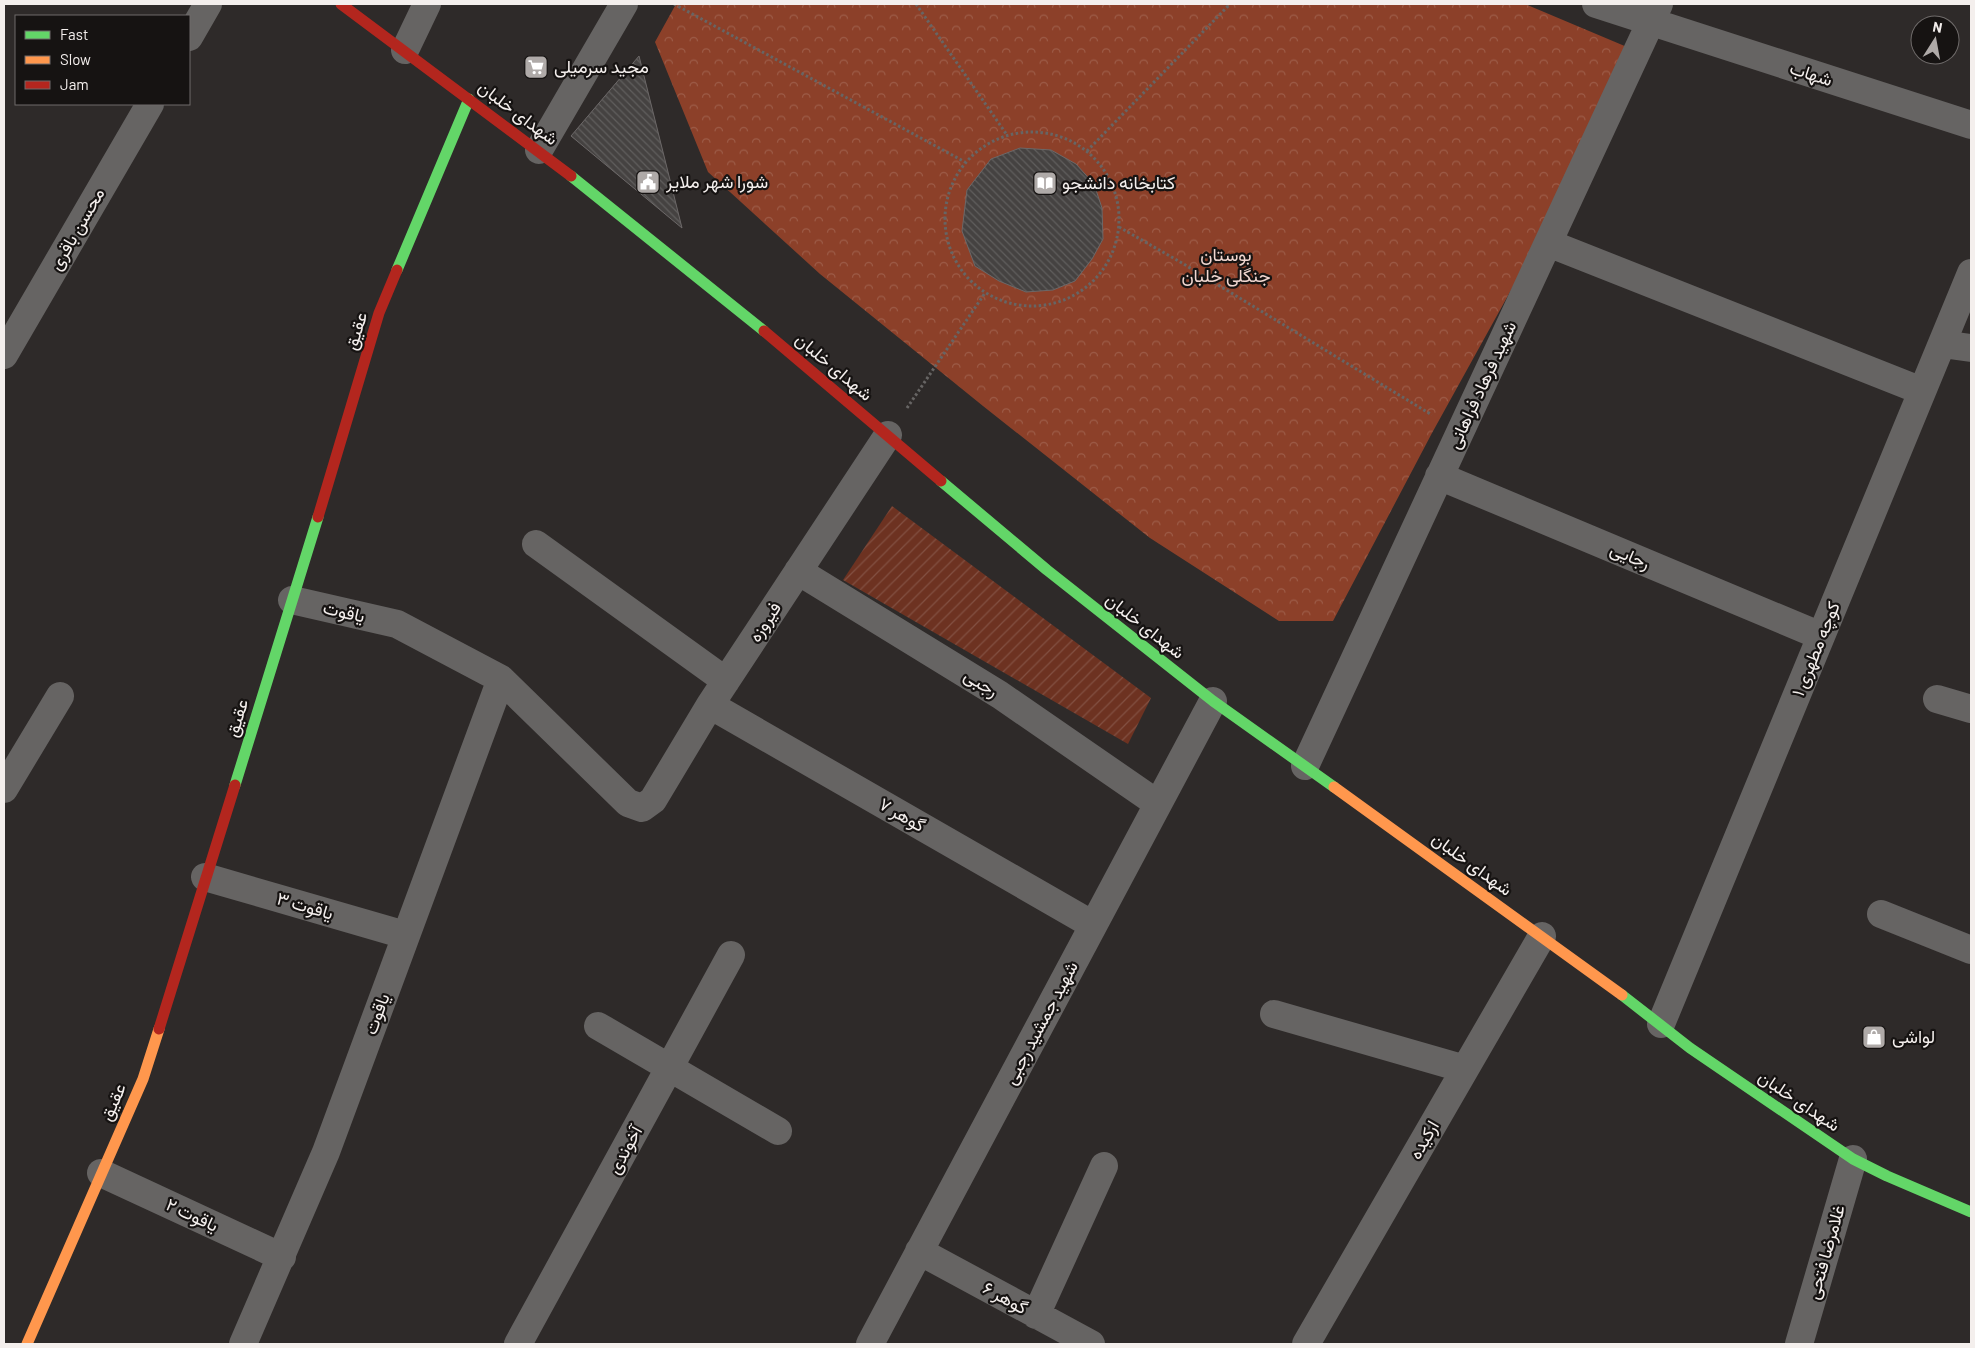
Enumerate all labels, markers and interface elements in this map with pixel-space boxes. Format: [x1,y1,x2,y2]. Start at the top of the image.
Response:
legend [15,15,190,105]
north arrow [1910,15,1960,65]
text: N [1931,18,1944,36]
text: Fast [60,25,88,43]
text: Slow [60,50,91,68]
supermarket icon: مجید سرمیلی [523,54,549,80]
place label: مجید سرمیلی [554,55,649,78]
street label: شهاب [1787,56,1835,91]
text: Jam [60,75,89,93]
street label: شهدای خلبان [474,75,563,150]
public building icon: شورا شهر ملایر [635,169,661,195]
place label: شورا شهر ملایر [665,170,768,193]
library icon: کتابخانه دانشجو [1032,170,1058,196]
place label: کتابخانه دانشجو [1062,171,1175,194]
street label: محسن باقری [44,183,109,274]
park label: بوستان جنگلی خلبان [1181,243,1271,287]
street label: عقیق [339,309,372,353]
street label: شهید فرهاد فراهانی [1442,317,1521,452]
street label: شهدای خلبان [791,328,878,406]
street label: رجایی [1607,537,1654,574]
street label: شهدای خلبان [1101,588,1189,664]
street label: یاقوت [321,596,367,627]
street label: فیروزه [743,597,786,646]
street label: کوچه مطهری ۱ [1786,598,1846,700]
street label: رجبی [960,663,1003,702]
street label: عقیق [220,696,253,740]
street label: گوهر ۷ [875,792,930,837]
street label: شهدای خلبان [1427,827,1517,901]
street label: یاقوت ۳ [274,887,336,925]
street label: شهید جمشید رجبی [998,957,1083,1088]
street label: یاقوت [358,990,395,1038]
shop icon: لواشی [1861,1024,1887,1050]
place label: لواشی [1892,1025,1935,1048]
street label: شهدای خلبان [1754,1065,1845,1136]
street label: عقیق [94,1079,131,1124]
street label: ارکیده [1403,1116,1444,1163]
street label: آخوندی [602,1120,648,1178]
street label: یاقوت ۲ [162,1192,222,1237]
street label: غلامرضا فتحی [1801,1202,1850,1302]
street label: گوهر ۶ [979,1276,1032,1319]

